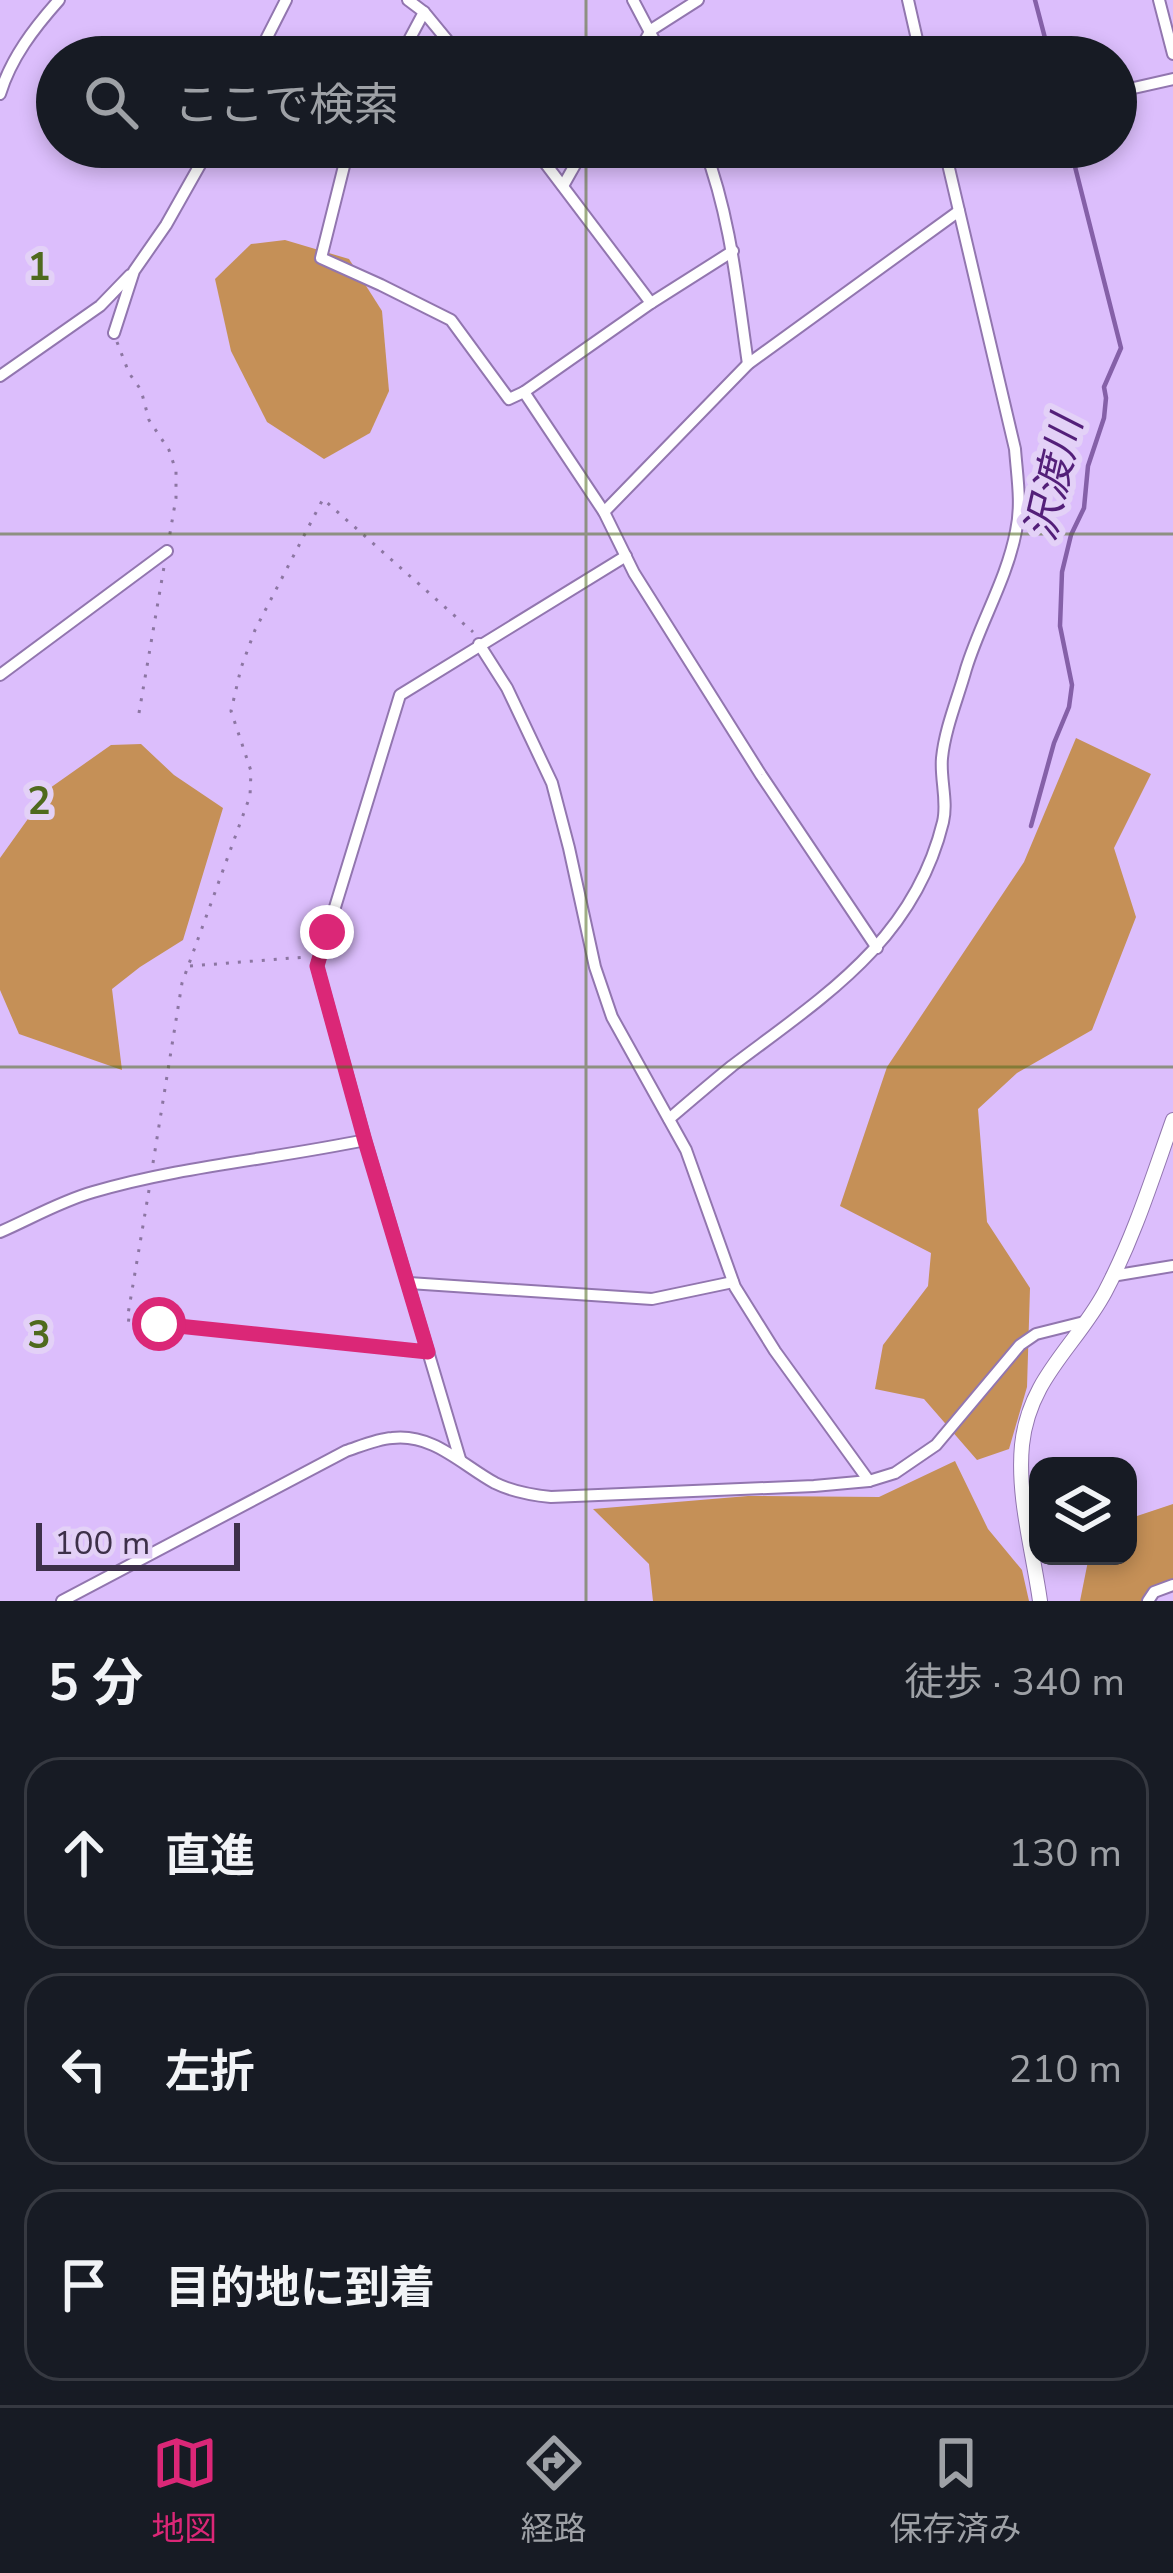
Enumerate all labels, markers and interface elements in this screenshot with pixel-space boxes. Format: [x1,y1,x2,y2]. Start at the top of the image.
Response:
search box [36,36,1137,168]
icon: search [78,69,144,135]
text: ここで検索 [174,75,399,136]
text: 1 [27,241,51,294]
water label: 沢渡川 [1013,407,1097,546]
text: 2 [27,775,51,828]
route end [300,905,354,959]
route start [132,1297,186,1351]
text: 3 [27,1309,51,1362]
map controls [1029,1457,1137,1565]
button: layers [1029,1457,1137,1565]
scale bar [36,1517,240,1570]
text: 100 m [54,1521,150,1566]
text: 5 分 [48,1648,143,1718]
text: 徒歩 · 340 m [904,1656,1125,1709]
icon: ahead [51,1820,117,1886]
text: 直進 [165,1826,255,1887]
text: 130 m [1008,1827,1122,1880]
icon: left [51,2036,117,2102]
text: 左折 [165,2042,255,2103]
text: 210 m [1008,2043,1122,2096]
icon: arrive [51,2252,117,2318]
text: 目的地に到着 [165,2258,435,2319]
tab: 地図 [152,2430,218,2552]
tab: 経路 [521,2430,587,2552]
tab: 保存済み [890,2430,1022,2552]

